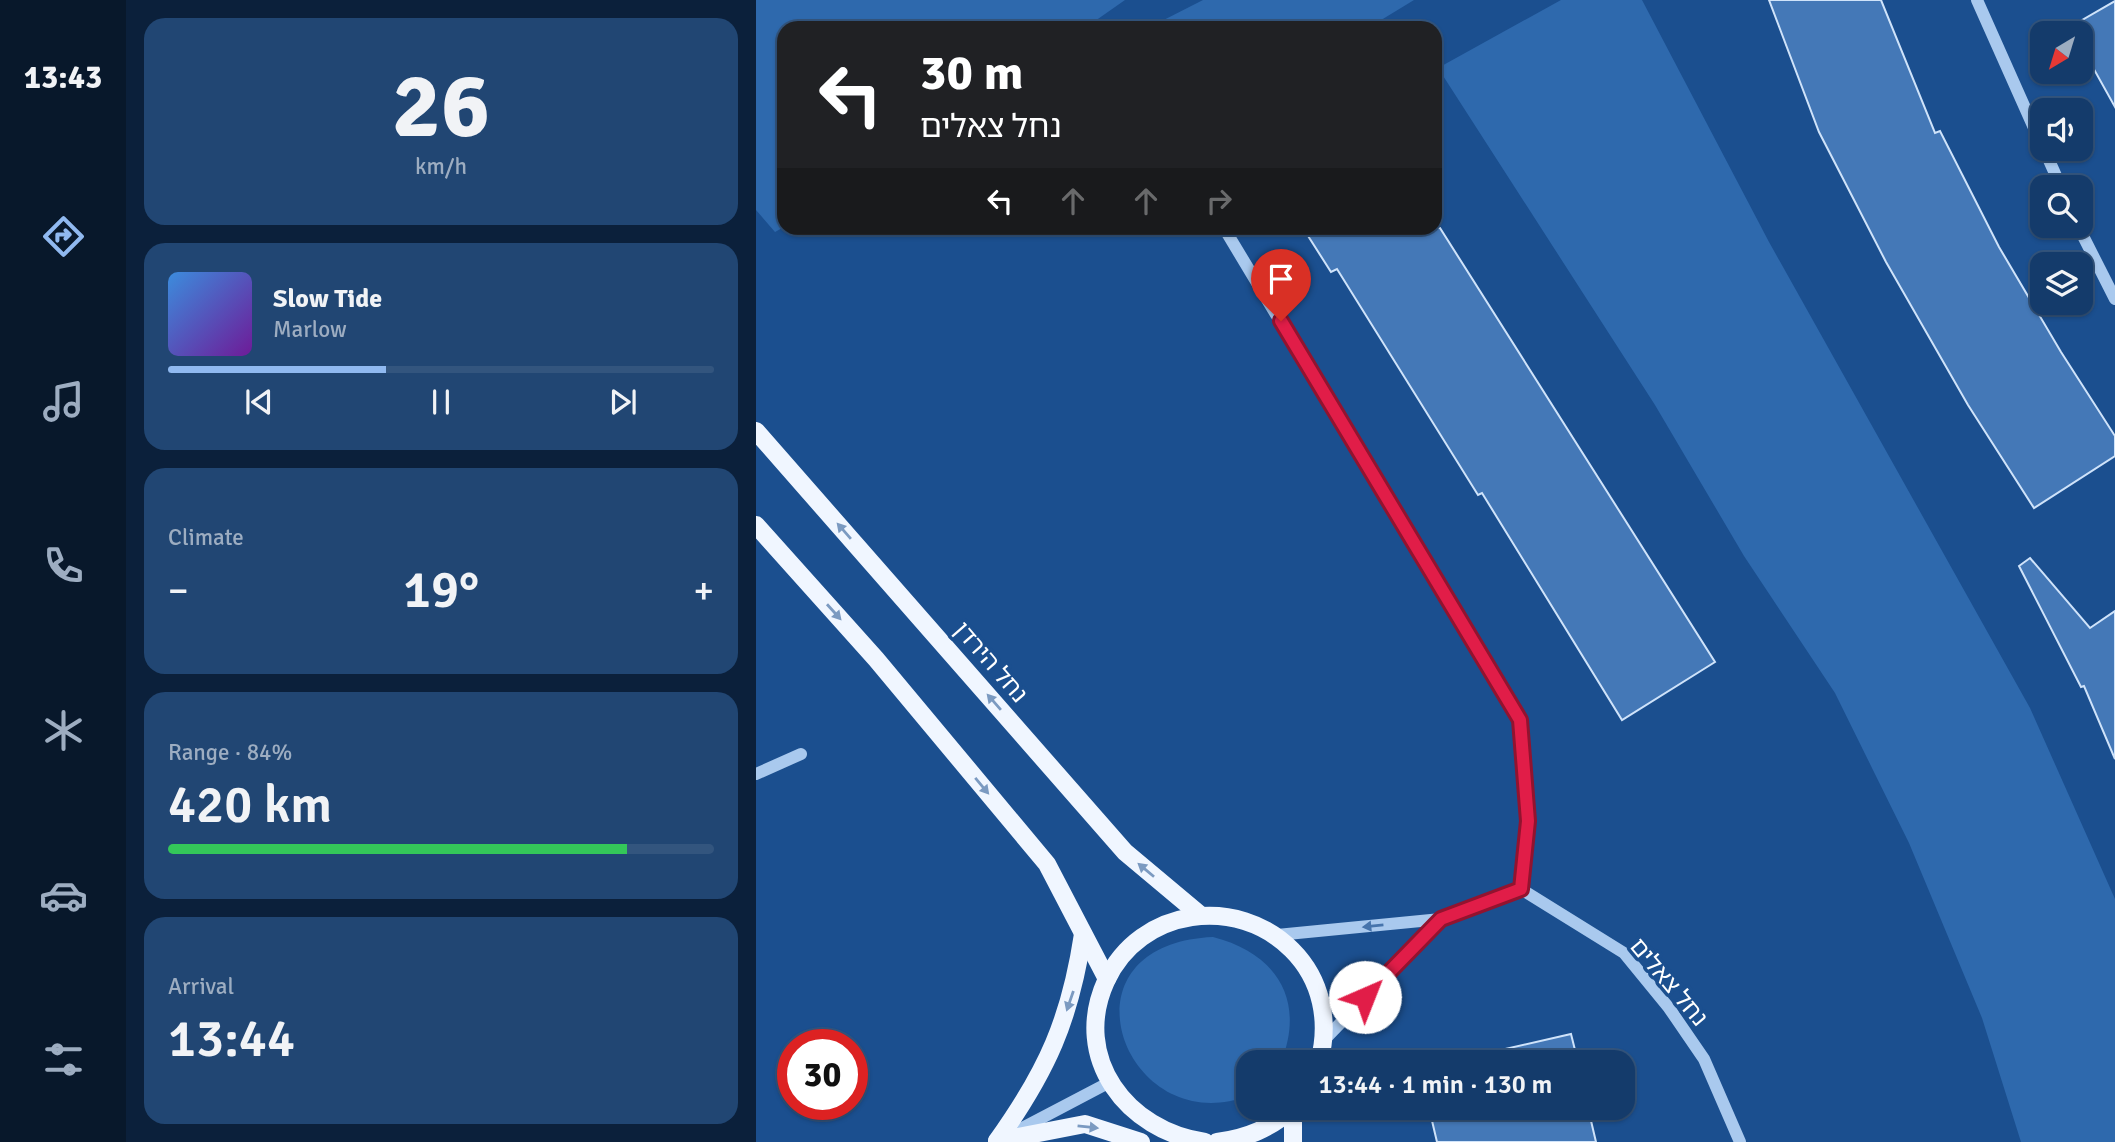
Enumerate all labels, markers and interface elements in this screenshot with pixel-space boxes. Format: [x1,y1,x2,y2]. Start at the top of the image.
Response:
north arrow [2030,21,2093,84]
map controls [2030,21,2093,315]
text: 30 m [920,43,1023,103]
icon: left [805,49,896,140]
text: 26 [392,50,490,163]
text: 13:43 [24,58,102,97]
button: sound [2030,98,2093,161]
text: נחל צאלים [920,107,1062,146]
text: km/h [415,152,467,181]
button: search [2030,175,2093,238]
icon: left [981,182,1019,220]
icon: ahead [1054,182,1092,220]
icon: ahead [1127,182,1165,220]
icon: right [1200,182,1238,220]
icon: directions [39,212,88,261]
pin [1251,249,1311,321]
button: layers [2030,252,2093,315]
icon: arrive [1262,260,1300,298]
text: Slow Tide [273,283,382,315]
text: Marlow [273,315,347,344]
icon: music [39,377,88,426]
icon: previous [240,383,278,421]
icon: pause [422,383,460,421]
icon: next [604,383,642,421]
one-way arrow [836,522,852,540]
text: Climate [168,523,244,552]
icon: phone [39,541,88,590]
text: 19° [403,558,479,622]
text: − [168,567,189,614]
text: + [693,567,714,614]
one-way arrow [826,603,842,620]
street label: נחל הירדן [948,615,1034,709]
one-way arrow [986,693,1002,711]
icon: climate [39,706,88,755]
text: Range · 84% [168,738,292,767]
text: 420 km [168,773,332,837]
one-way arrow [974,776,989,794]
one-way arrow [1138,863,1155,878]
icon: car [39,871,88,920]
one-way arrow [1361,920,1383,931]
street label: נחל צאלים [1623,932,1715,1032]
position arrow [1328,960,1402,1034]
text: Arrival [168,972,234,1001]
one-way arrow [1064,991,1075,1012]
text: 13:44 [168,1007,295,1071]
speed limit sign: 30 [777,1029,868,1120]
icon: filters [39,1035,88,1084]
text: 13:44 · 1 min · 130 m [1319,1069,1552,1101]
one-way arrow [1077,1122,1099,1133]

